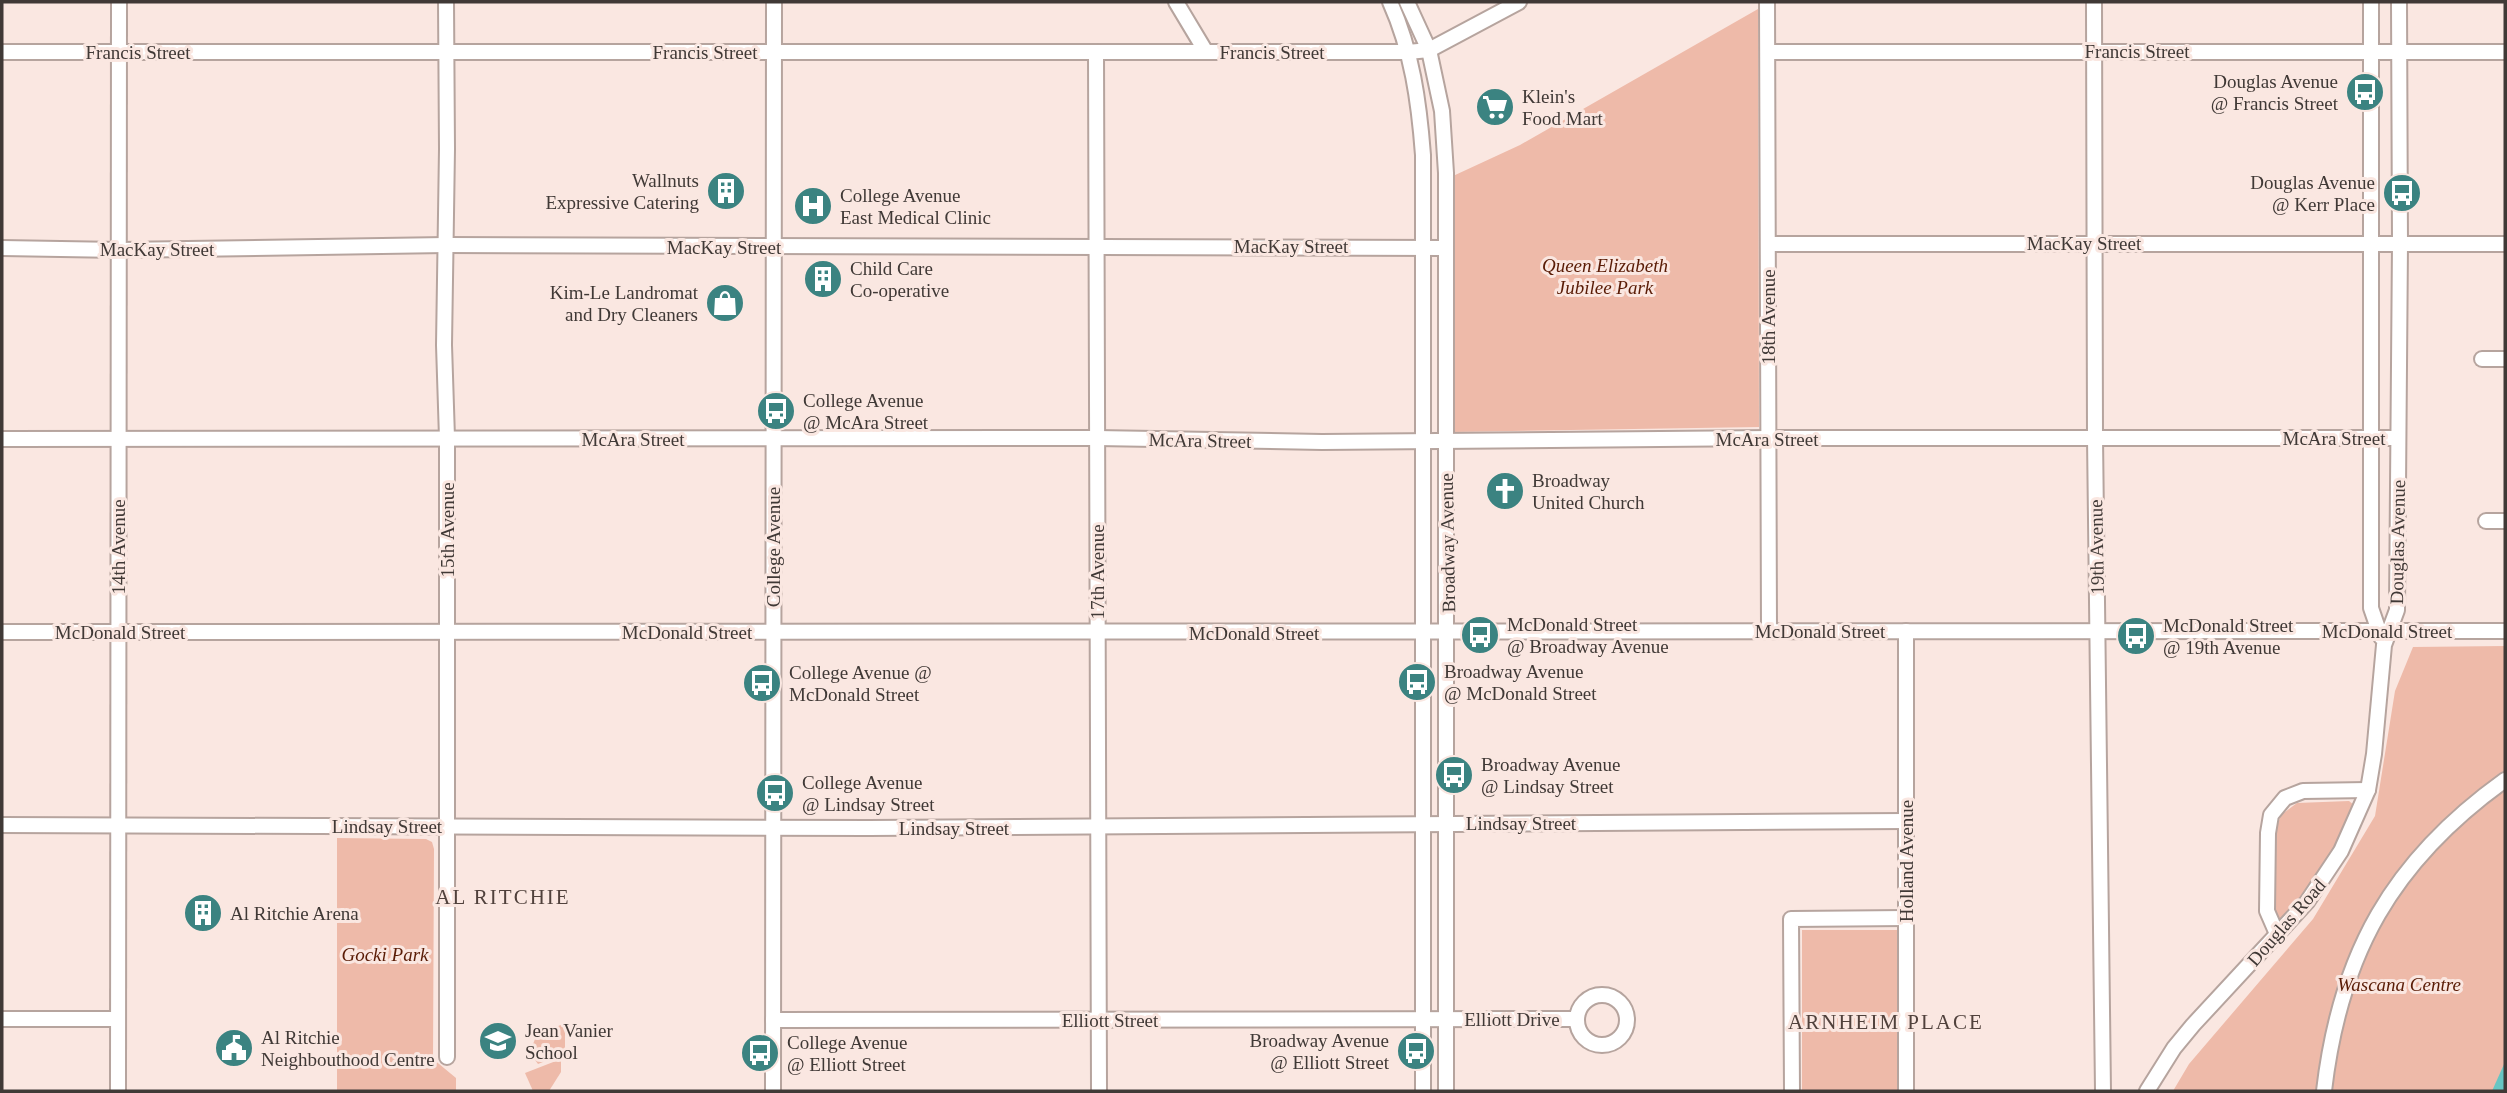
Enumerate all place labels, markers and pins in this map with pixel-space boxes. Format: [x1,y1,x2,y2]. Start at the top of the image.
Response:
place label: Douglas Avenue @ Francis Street [2211,71,2339,114]
bus stop icon: Douglas Avenue @ Francis Street [2344,71,2386,113]
supermarket icon: Klein's Food Mart [1474,86,1516,128]
place label: Klein's Food Mart [1522,86,1603,129]
place label: Wallnuts Expressive Catering [545,170,699,213]
building icon: Wallnuts Expressive Catering [705,170,747,212]
place label: Douglas Avenue @ Kerr Place [2250,172,2375,215]
bus stop icon: Douglas Avenue @ Kerr Place [2381,172,2423,214]
hospital icon: College Avenue East Medical Clinic [792,185,834,227]
place label: College Avenue East Medical Clinic [840,185,991,228]
building icon: Child Care Co-operative [802,258,844,300]
place label: Child Care Co-operative [850,258,949,301]
place label: Kim-Le Landromat and Dry Cleaners [550,282,699,325]
shop icon: Kim-Le Landromat and Dry Cleaners [704,282,746,324]
bus stop icon: College Avenue @ McAra Street [755,390,797,432]
place label: College Avenue @ McAra Street [803,390,929,433]
church icon: Broadway United Church [1484,470,1526,512]
place label: Broadway United Church [1532,470,1645,513]
bus stop icon: McDonald Street @ Broadway Avenue [1459,614,1501,656]
place label: McDonald Street @ Broadway Avenue [1507,614,1669,657]
bus stop icon: McDonald Street @ 19th Avenue [2115,615,2157,657]
place label: McDonald Street @ 19th Avenue [2163,615,2294,658]
bus stop icon: Broadway Avenue @ McDonald Street [1396,661,1438,703]
place label: Broadway Avenue @ McDonald Street [1444,661,1597,704]
bus stop icon: College Avenue @ McDonald Street [741,662,783,704]
place label: College Avenue @ McDonald Street [789,662,932,705]
bus stop icon: Broadway Avenue @ Lindsay Street [1433,754,1475,796]
place label: Broadway Avenue @ Lindsay Street [1481,754,1620,797]
bus stop icon: College Avenue @ Lindsay Street [754,772,796,814]
place label: College Avenue @ Lindsay Street [802,772,935,815]
building icon: Al Ritchie Arena [182,892,224,934]
place label: Al Ritchie Arena [230,903,359,924]
school or university icon: Jean Vanier School [477,1020,519,1062]
place label: Jean Vanier School [525,1020,613,1063]
public building icon: Al Ritchie Neighbouthood Centre [213,1027,255,1069]
place label: Al Ritchie Neighbouthood Centre [261,1027,435,1070]
place label: Broadway Avenue @ Elliott Street [1250,1030,1390,1073]
bus stop icon: Broadway Avenue @ Elliott Street [1395,1030,1437,1072]
bus stop icon: College Avenue @ Elliott Street [739,1032,781,1074]
place label: College Avenue @ Elliott Street [787,1032,907,1075]

